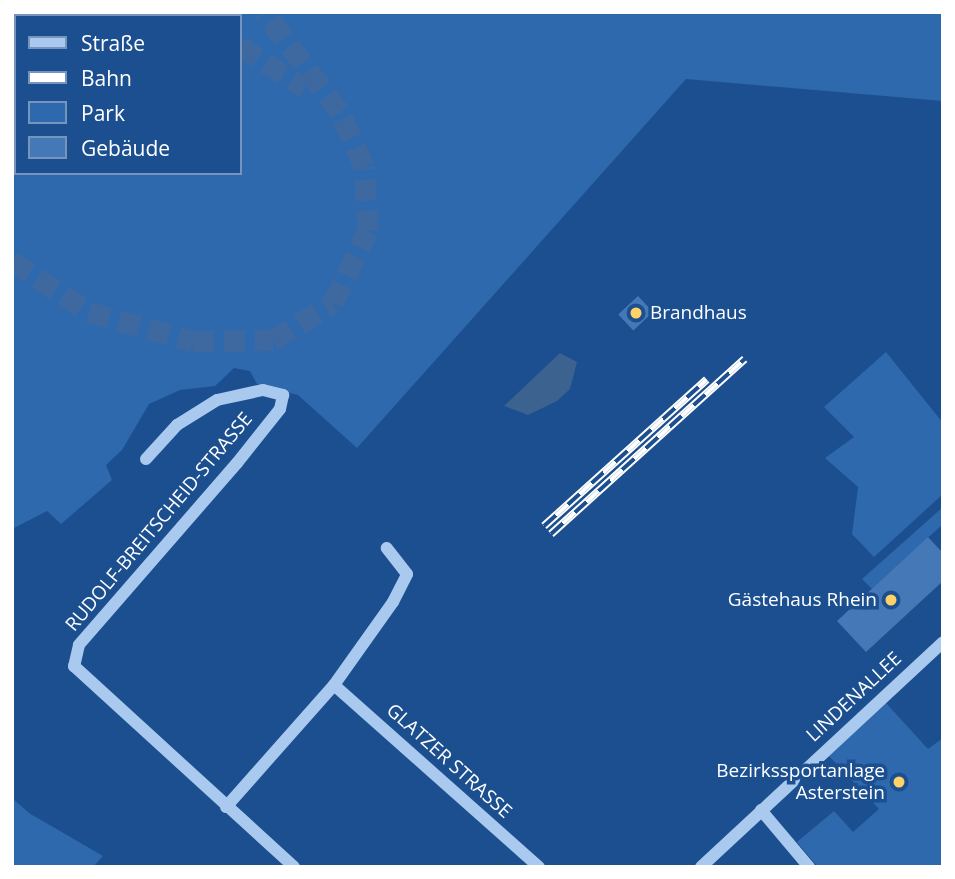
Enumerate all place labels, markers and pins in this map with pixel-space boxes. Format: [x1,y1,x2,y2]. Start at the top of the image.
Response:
place label: Brandhaus [650,302,747,324]
marker: Brandhaus [628,305,644,321]
place label: Gästehaus Rhein [728,589,877,611]
marker: Gästehaus Rhein [883,592,899,608]
place label: Bezirkssportanlage Asterstein [716,760,885,804]
marker: Bezirkssportanlage Asterstein [891,774,907,790]

